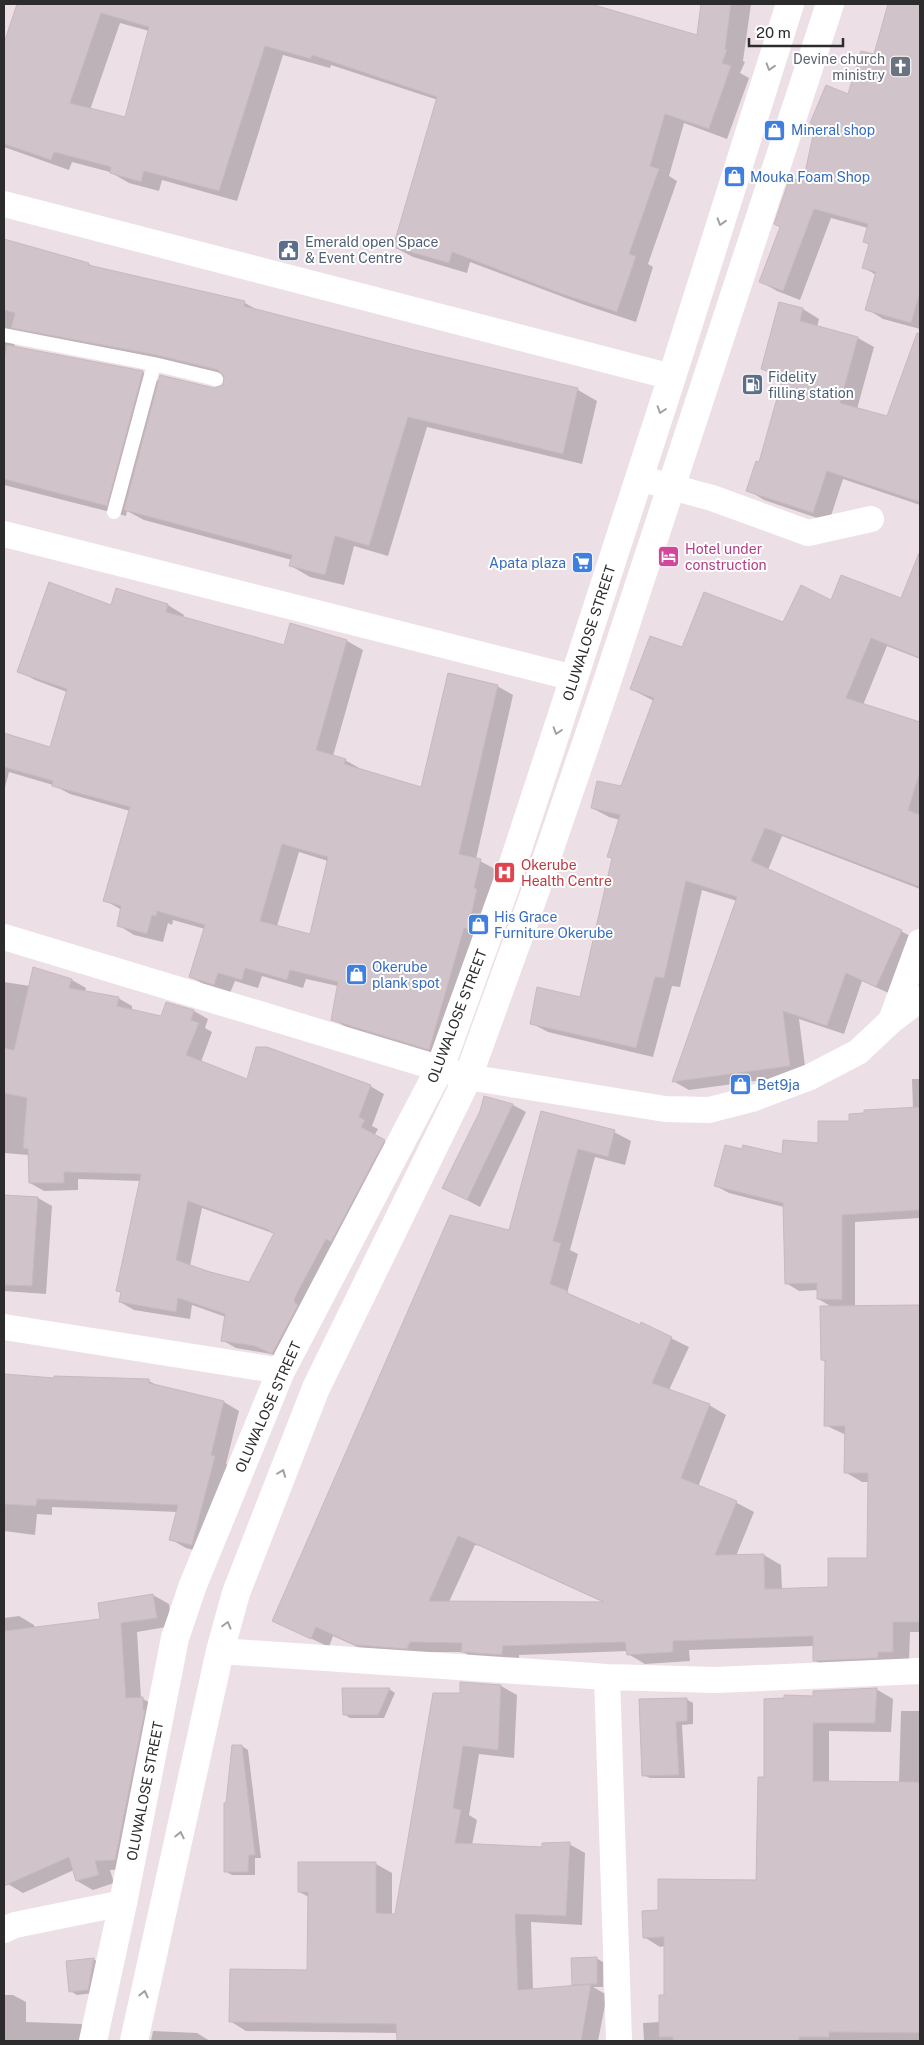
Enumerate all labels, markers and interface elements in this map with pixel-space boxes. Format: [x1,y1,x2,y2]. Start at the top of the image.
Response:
scale bar [749,15,843,47]
text: 20 m [756,24,791,41]
place label: Devine church ministry [793,51,886,83]
church icon: Devine church ministry [889,55,913,79]
one-way arrow [766,62,776,71]
shop icon: Mineral shop [763,118,787,142]
place label: Mineral shop [791,122,875,138]
shop icon: Mouka Foam Shop [722,165,746,189]
place label: Mouka Foam Shop [750,169,870,185]
one-way arrow [717,217,727,226]
place label: Emerald open Space & Event Centre [305,234,439,266]
public building icon: Emerald open Space & Event Centre [277,238,301,262]
place label: Fidelity filling station [768,369,854,401]
fuel station icon: Fidelity filling station [740,373,764,397]
one-way arrow [657,406,667,414]
place label: Hotel under construction [685,541,767,573]
hotel icon: Hotel under construction [657,545,681,569]
supermarket icon: Apata plaza [570,551,594,575]
place label: Apata plaza [489,555,566,571]
street label: OLUWALOSE STREET [559,563,619,703]
one-way arrow [552,726,562,735]
place label: Okerube Health Centre [521,857,612,889]
hospital icon: Okerube Health Centre [493,861,517,885]
place label: His Grace Furniture Okerube [494,909,613,941]
shop icon: His Grace Furniture Okerube [466,913,490,937]
street label: OLUWALOSE STREET [424,947,490,1085]
place label: Okerube plank spot [372,959,440,991]
shop icon: Okerube plank spot [344,963,368,987]
shop icon: Bet9ja [729,1073,753,1097]
place label: Bet9ja [757,1077,800,1093]
street label: OLUWALOSE STREET [232,1339,304,1475]
one-way arrow [276,1469,287,1478]
one-way arrow [221,1621,232,1630]
street label: OLUWALOSE STREET [124,1720,166,1862]
one-way arrow [174,1831,185,1840]
one-way arrow [139,1989,149,1998]

